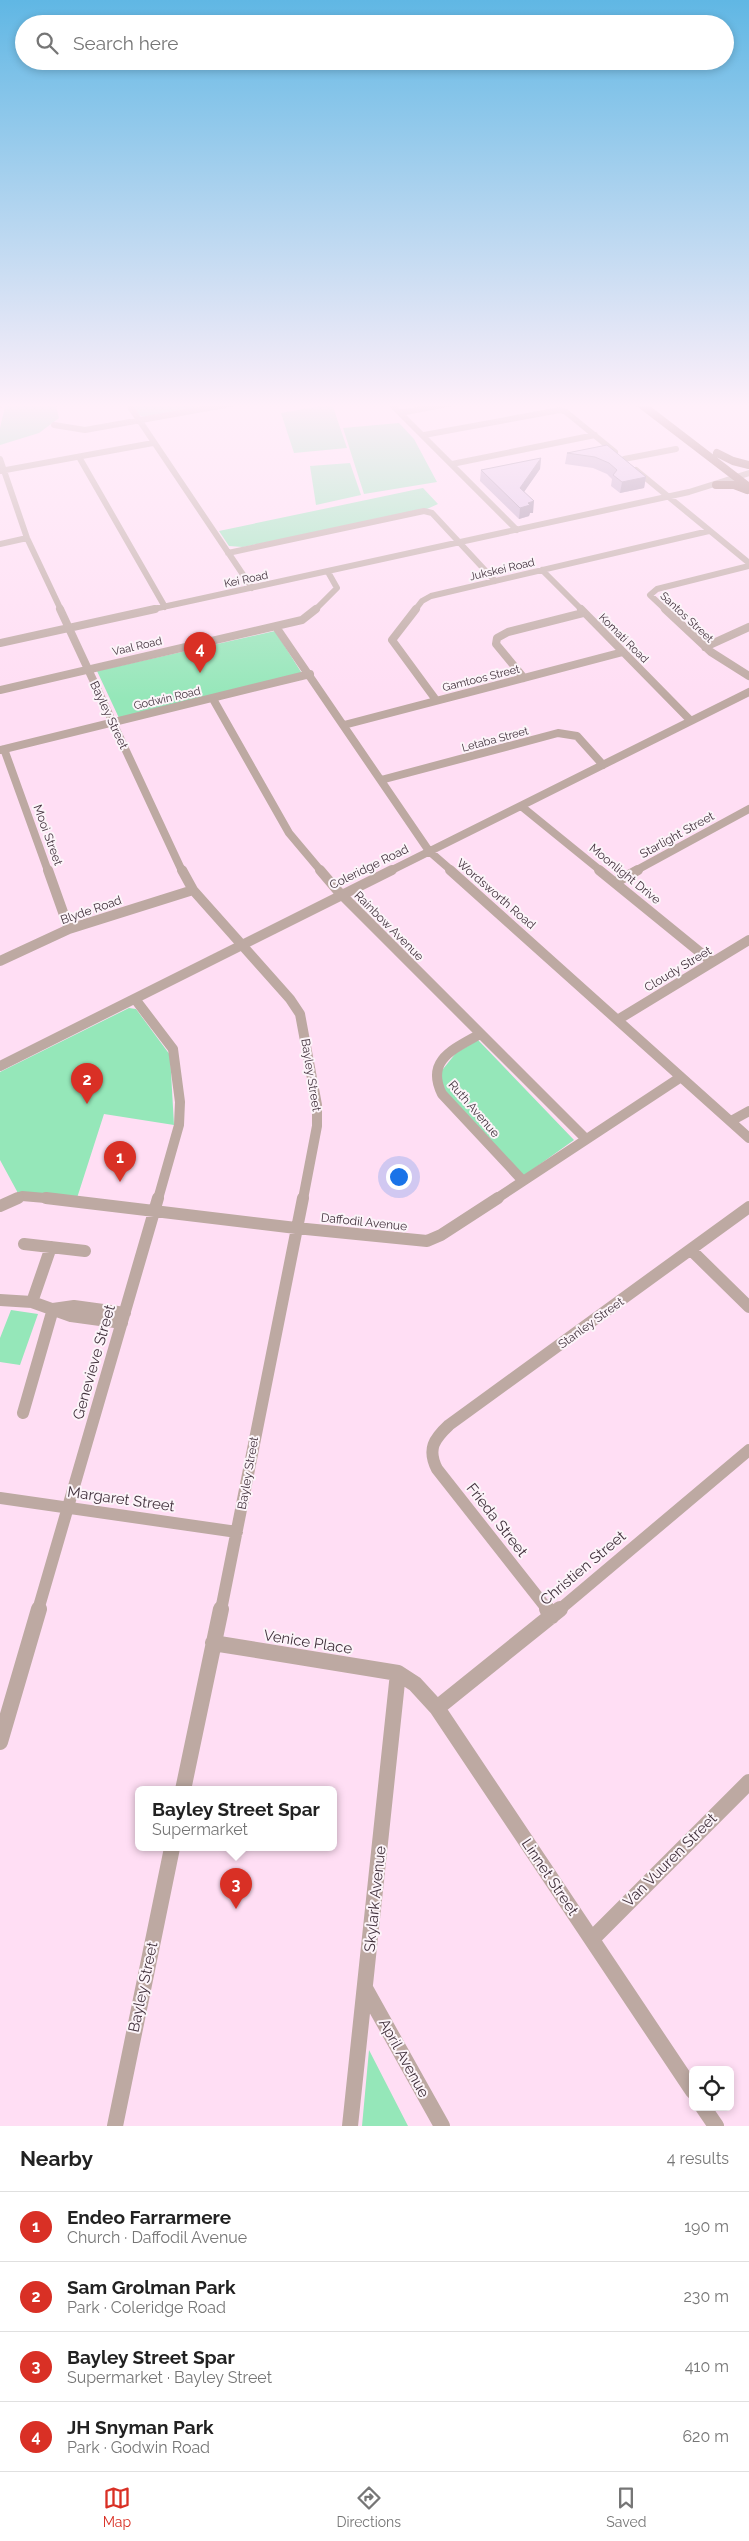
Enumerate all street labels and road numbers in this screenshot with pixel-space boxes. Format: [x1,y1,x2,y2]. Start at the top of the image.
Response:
street label: Jukskei Road [468,556,536,583]
street label: Kei Road [223,568,270,591]
street label: Santos Street [657,589,716,645]
street label: Komati Road [596,611,651,666]
street label: Vaal Road [111,634,163,659]
street label: Gamtoos Street [441,663,521,694]
street label: Bayley Street [87,679,131,751]
street label: Godwin Road [132,684,202,712]
street label: Letaba Street [460,724,530,755]
street label: Mooi Street [31,803,65,867]
street label: Starlight Street [638,809,716,861]
street label: Moonlight Drive [587,841,663,907]
street label: Coleridge Road [327,842,411,892]
street label: Wordsworth Road [454,856,538,932]
street label: Rainbow Avenue [351,888,427,964]
street label: Blyde Road [59,893,123,927]
street label: Cloudy Street [642,943,714,995]
street label: Bayley Street [298,1038,324,1112]
street label: Ruth Avenue [446,1078,502,1140]
street label: Daffodil Avenue [320,1211,408,1233]
street label: Stanley Street [556,1295,626,1351]
street label: Genevieve Street [69,1302,119,1422]
street label: Bayley Street [235,1436,261,1510]
street label: Frieda Street [463,1480,531,1560]
street label: Margaret Street [66,1483,176,1515]
street label: Christien Street [537,1527,629,1609]
street label: Venice Place [262,1626,354,1658]
street label: Van Vuuren Street [619,1809,721,1911]
street label: Linnet Street [518,1835,582,1919]
street label: Skylark Avenue [360,1845,390,1953]
street label: Bayley Street [125,1940,161,2034]
street label: April Avenue [375,2015,433,2101]

